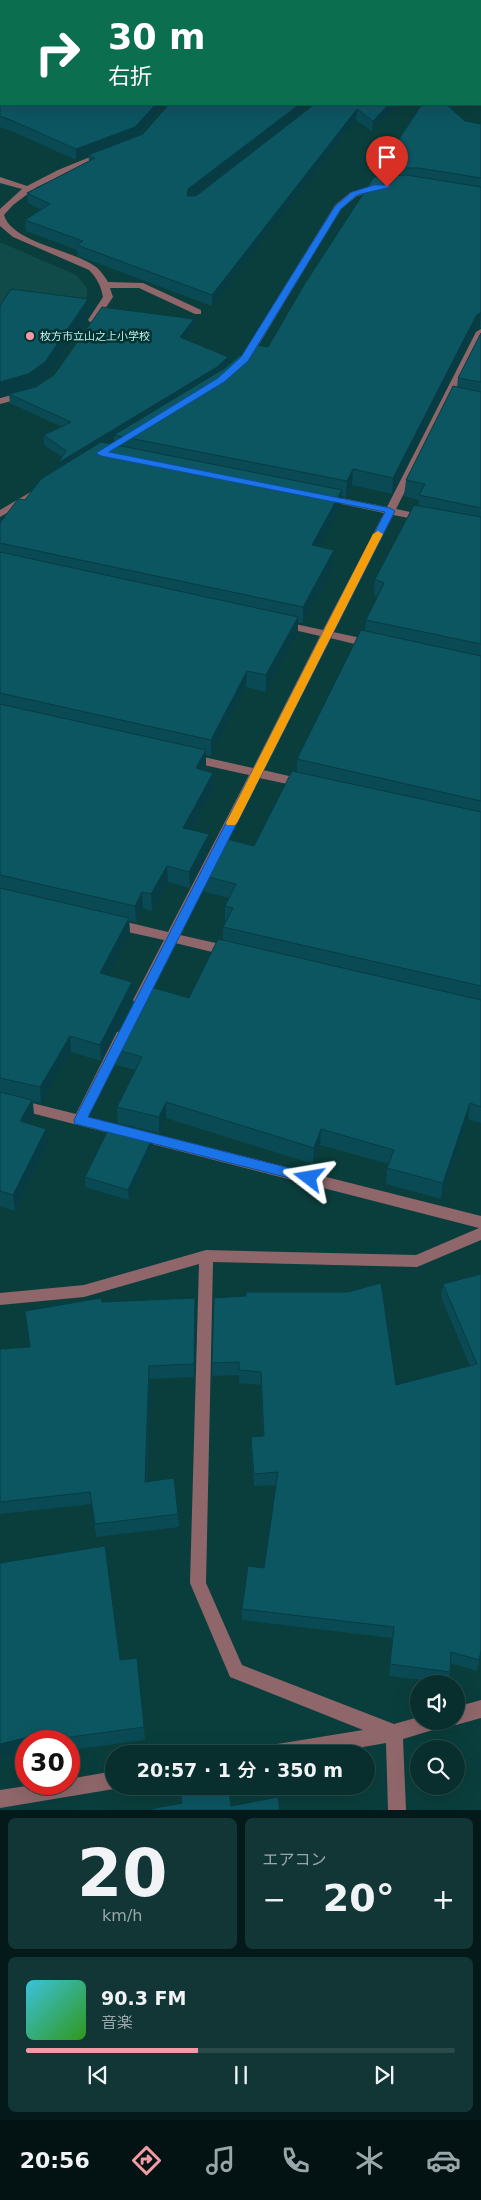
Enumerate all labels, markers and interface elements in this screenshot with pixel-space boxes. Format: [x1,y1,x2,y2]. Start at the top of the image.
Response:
text: 30 m [108,17,205,57]
icon: right [25,20,90,85]
text: 右折 [108,64,152,89]
pin [366,136,408,187]
icon: arrive [373,143,401,171]
marker: 枚方市立山之上小学校 [24,330,36,342]
place label: 枚方市立山之上小学校 [40,330,150,343]
position arrow [282,1151,334,1203]
map controls [410,1675,465,1795]
button: sound [410,1675,465,1730]
speed limit sign: 30 [15,1730,80,1795]
button: search [410,1740,465,1795]
text: 20:57 · 1 分 · 350 m [137,1759,343,1781]
text: 20 [77,1836,167,1911]
text: エアコン [263,1850,327,1869]
text: 20° [323,1876,395,1920]
text: − [263,1883,286,1916]
text: + [432,1883,455,1916]
text: km/h [102,1906,142,1925]
text: 90.3 FM [101,1987,186,2009]
text: 音楽 [101,2013,133,2032]
icon: previous [84,2061,112,2089]
icon: pause [227,2061,255,2089]
icon: next [370,2061,398,2089]
icon: directions [129,2143,164,2178]
icon: music [203,2143,238,2178]
icon: phone [278,2143,313,2178]
icon: climate [352,2143,387,2178]
icon: car [426,2143,461,2178]
text: 20:56 [20,2148,90,2173]

